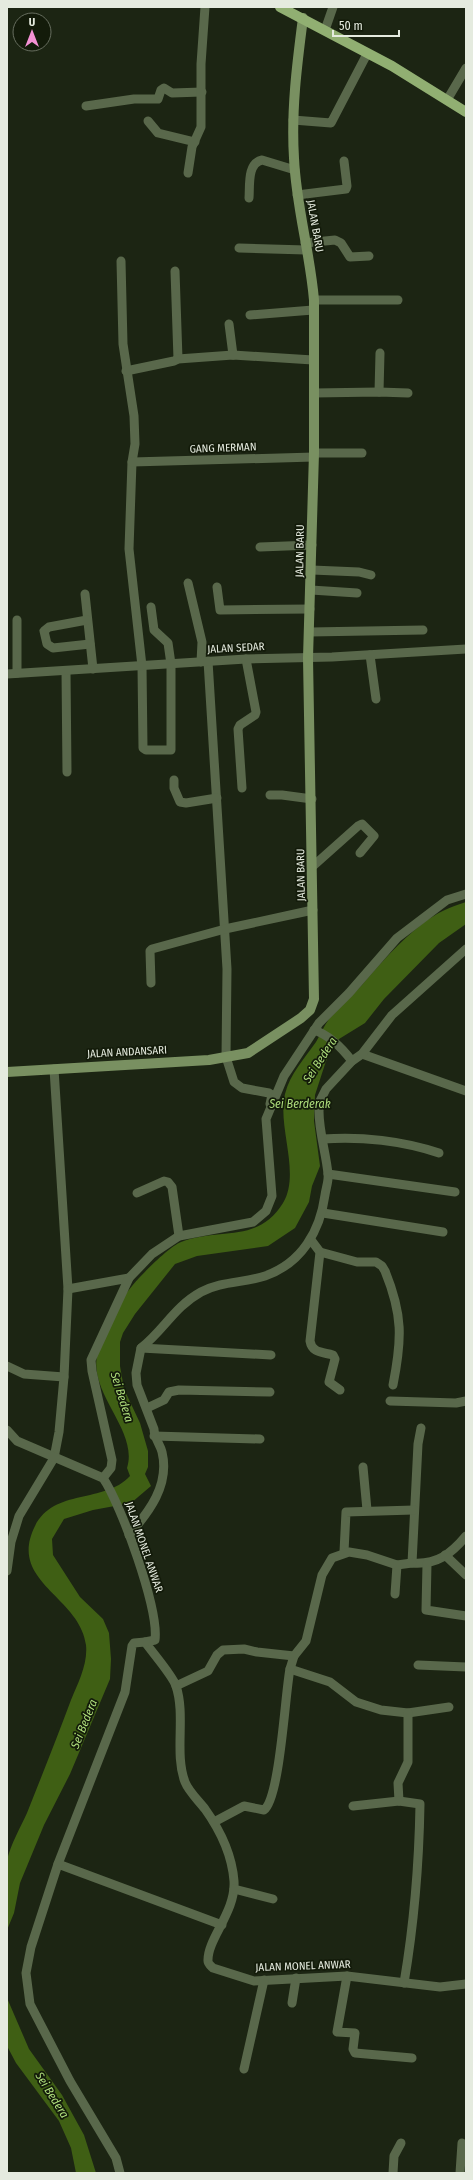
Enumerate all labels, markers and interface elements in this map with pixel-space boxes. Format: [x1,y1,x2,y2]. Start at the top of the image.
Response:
north arrow [12,12,52,52]
scale bar [333,12,399,38]
text: U [29,16,35,29]
text: 50 m [339,19,363,33]
street label: JALAN BARU [304,199,326,253]
street label: GANG MERMAN [189,440,257,456]
street label: JALAN BARU [293,524,307,578]
street label: JALAN SEDAR [207,640,265,656]
street label: JALAN BARU [294,848,308,902]
water label: Sei Bedera [300,1035,340,1086]
street label: JALAN ANDANSARI [87,1043,167,1061]
water label: Sei Berderak [268,1097,331,1111]
water label: Sei Bedera [107,1369,136,1424]
street label: JALAN MONEL ANWAR [122,1500,166,1594]
water label: Sei Bedera [67,1697,100,1752]
street label: JALAN MONEL ANWAR [255,1958,351,1974]
water label: Sei Bedera [32,2069,72,2121]

